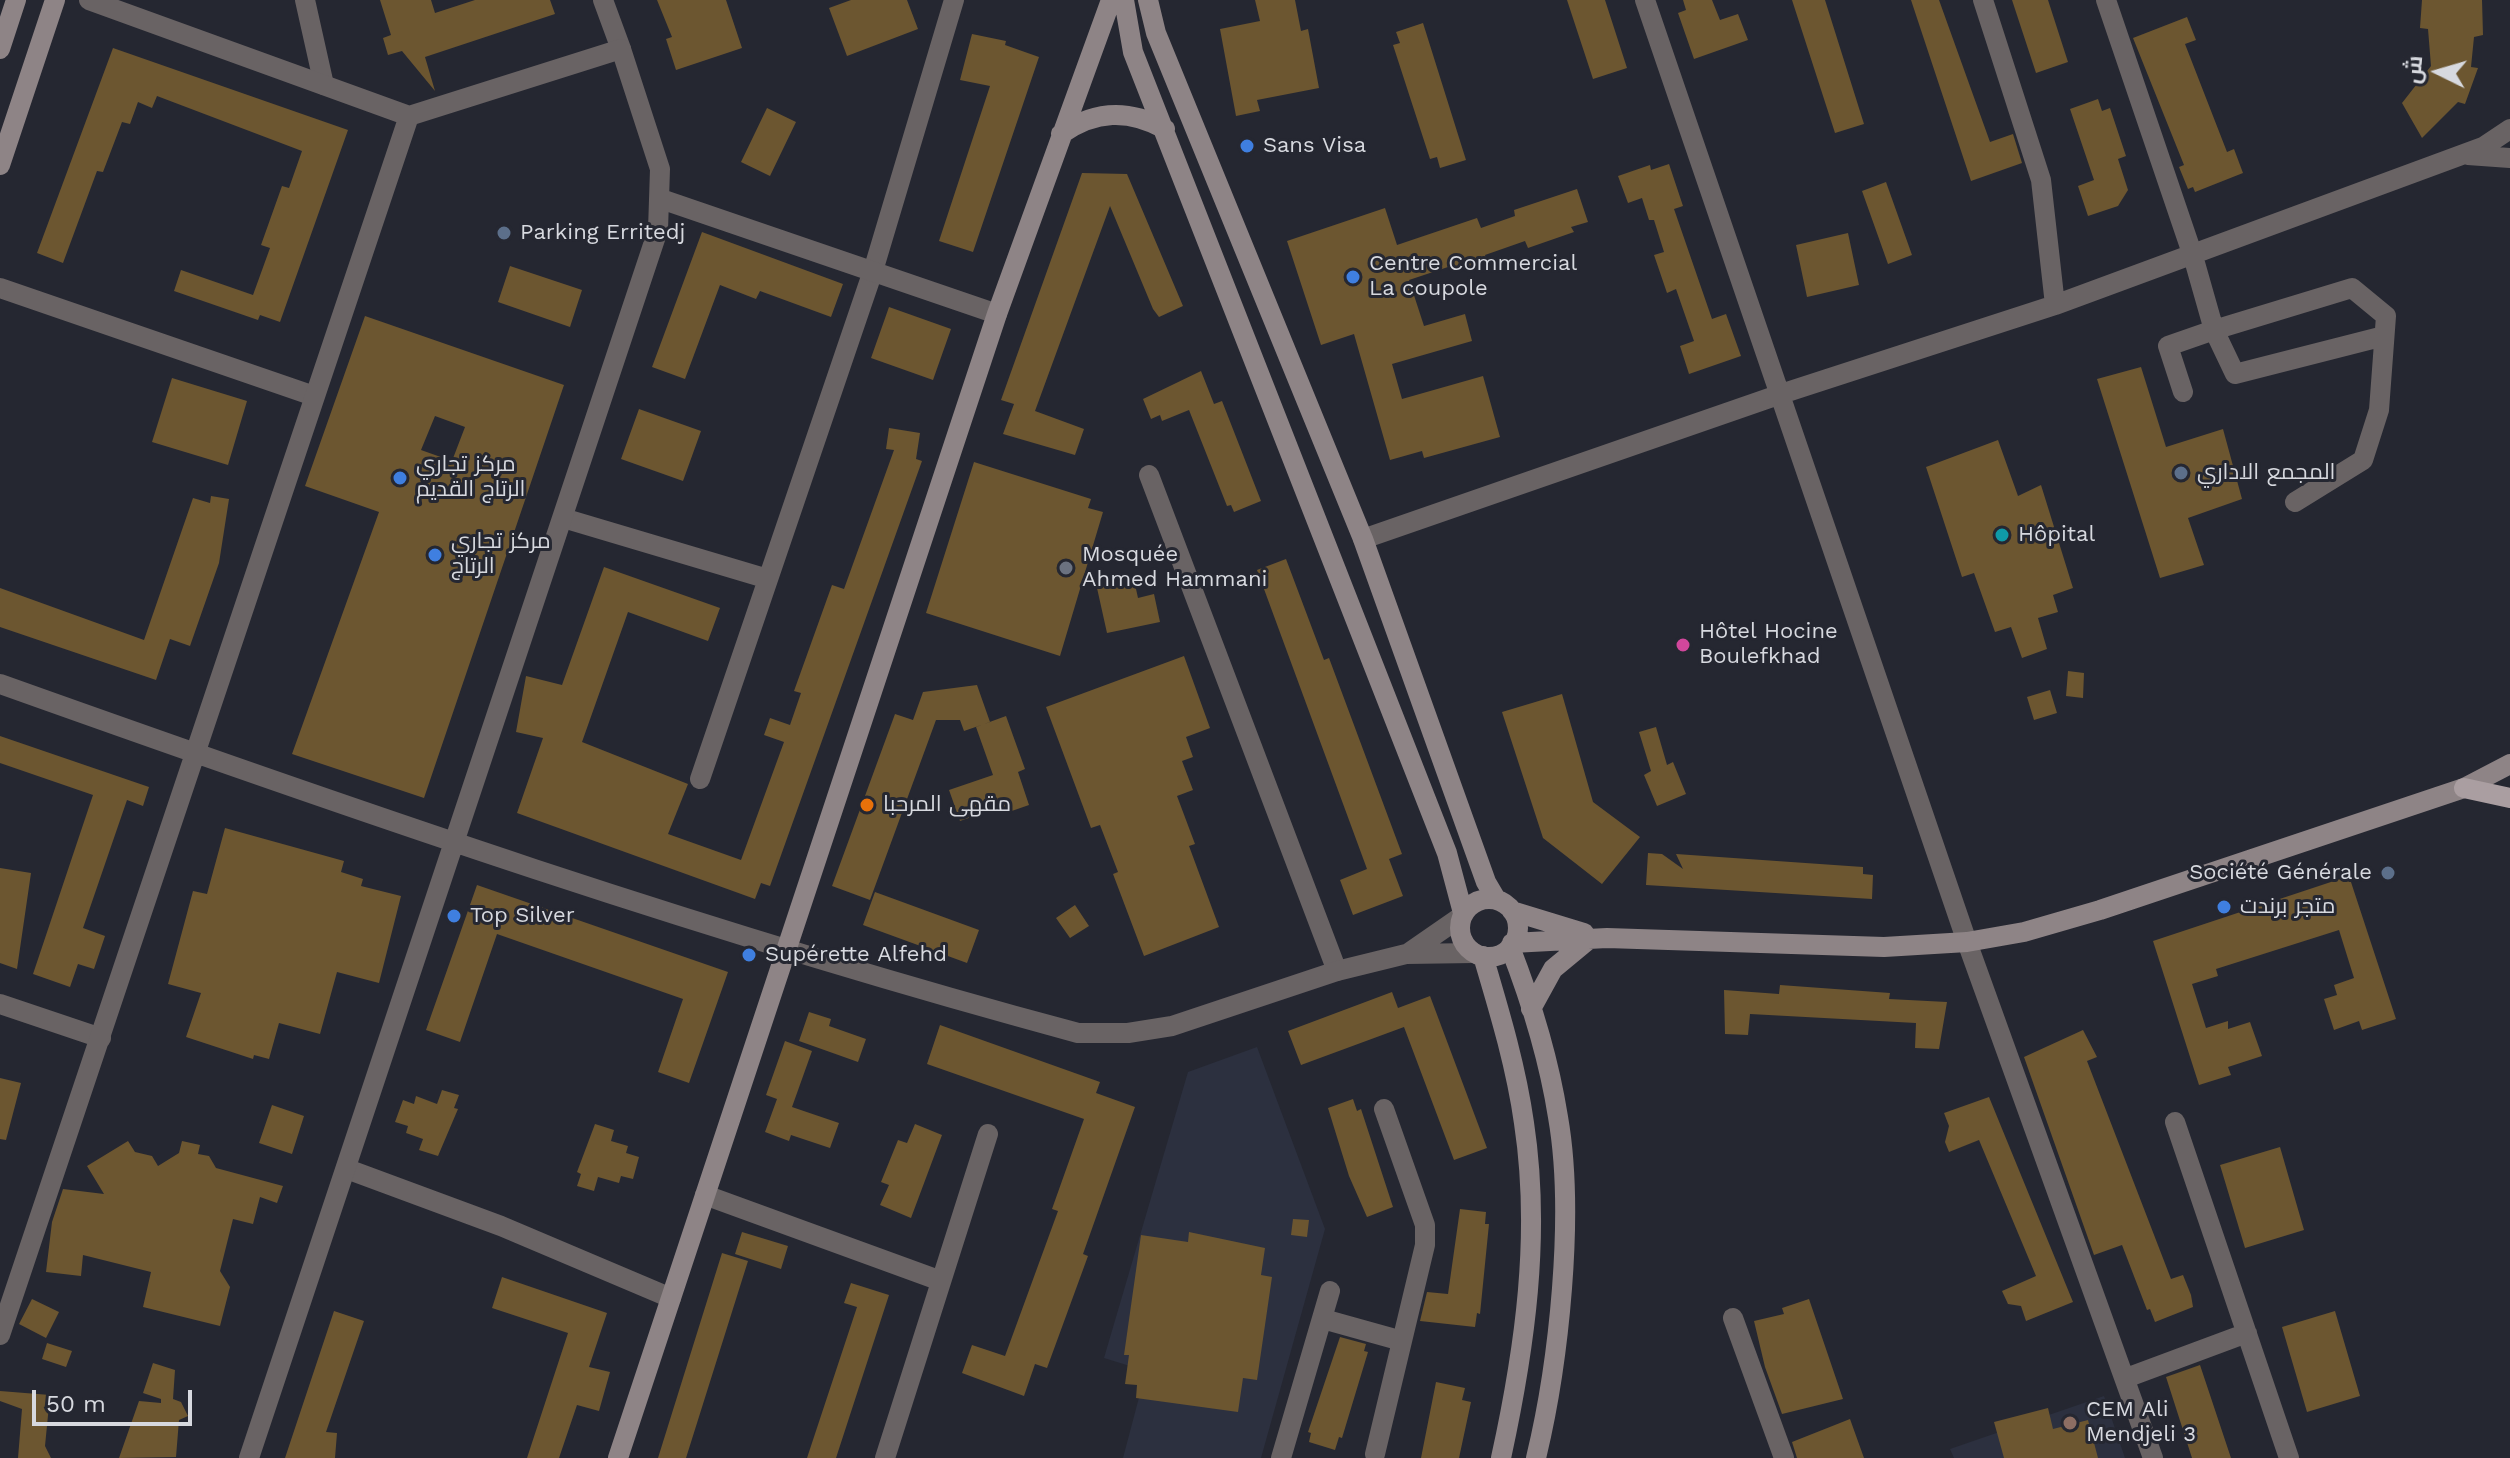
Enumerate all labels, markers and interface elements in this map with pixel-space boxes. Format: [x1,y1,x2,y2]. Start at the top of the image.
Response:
north arrow [2398,32,2478,112]
text: ش [2400,55,2427,85]
place label: Sans Visa [1263,133,1366,159]
marker: Sans Visa [1238,137,1256,155]
place label: Parking Erritedj [520,220,685,246]
marker: Parking Erritedj [495,224,513,242]
place label: Centre Commercial La coupole [1369,251,1577,302]
marker: Centre Commercial La coupole [1344,268,1362,286]
place label: مركز تجاري الرتاج القديم [416,452,525,504]
place label: المجمع الاداري [2197,460,2335,486]
marker: المجمع الاداري [2172,464,2190,482]
marker: مركز تجاري الرتاج القديم [391,469,409,487]
place label: Hôpital [2018,522,2095,548]
marker: Hôpital [1993,526,2011,544]
place label: مركز تجاري الرتاج [451,529,551,580]
place label: Mosquée Ahmed Hammani [1082,542,1267,594]
marker: مركز تجاري الرتاج [426,546,444,564]
marker: Mosquée Ahmed Hammani [1057,559,1075,577]
place label: Hôtel Hocine Boulefkhad [1699,619,1838,670]
marker: Hôtel Hocine Boulefkhad [1674,636,1692,654]
place label: مقهى المرحبا [883,792,1011,818]
marker: مقهى المرحبا [858,796,876,814]
place label: Société Générale [2189,860,2372,886]
marker: Société Générale [2379,864,2397,882]
place label: متجر برندت [2240,894,2335,920]
marker: متجر برندت [2215,898,2233,916]
place label: Top Silver [470,903,575,929]
marker: Top Silver [445,907,463,925]
place label: Supérette Alfehd [765,942,947,968]
marker: Supérette Alfehd [740,946,758,964]
scale bar [36,1374,196,1424]
text: 50 m [46,1390,106,1418]
place label: CEM Ali Mendjeli 3 [2086,1397,2196,1448]
marker: CEM Ali Mendjeli 3 [2061,1414,2079,1432]

